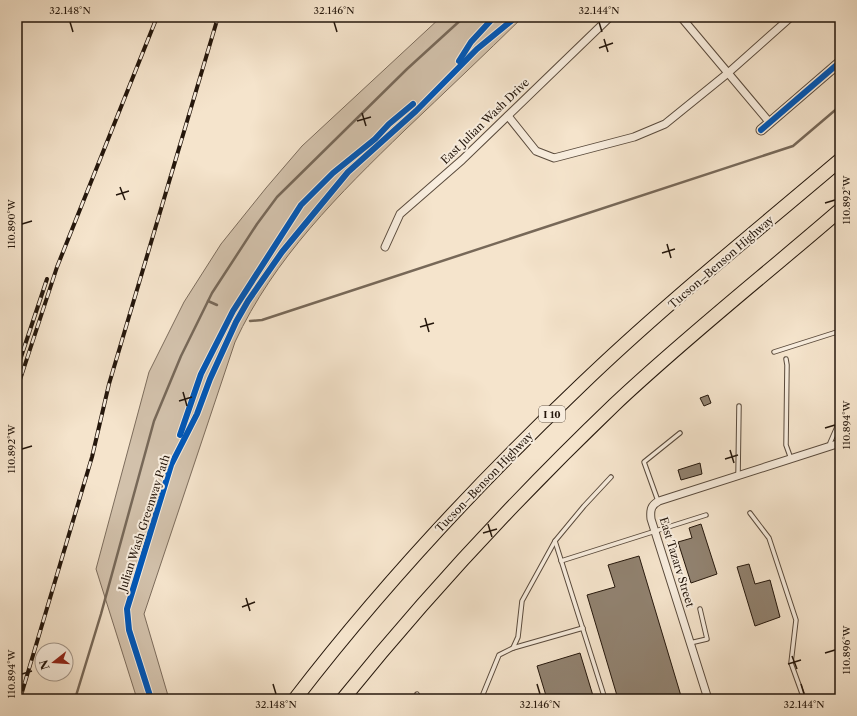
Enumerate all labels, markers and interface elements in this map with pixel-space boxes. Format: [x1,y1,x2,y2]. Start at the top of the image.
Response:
text: 32.148°N [49,4,91,17]
text: 32.146°N [313,4,355,17]
text: 32.144°N [578,4,620,17]
street label: East Julian Wash Drive [438,75,532,167]
text: 110.892°W [840,174,853,225]
text: 110.890°W [5,198,18,249]
street label: Tucson–Benson Highway [666,212,777,311]
text: 110.894°W [840,399,853,449]
road number: I 10 [539,406,565,422]
text: 110.892°W [5,423,18,474]
street label: Tucson–Benson Highway [432,428,536,535]
street label: Julian Wash Greenway Path [115,453,173,595]
street label: East Tazarv Street [657,515,697,609]
text: 110.896°W [840,624,853,674]
north arrow [34,642,74,682]
text: 110.894°W [5,648,18,698]
text: N [36,658,53,672]
text: 32.148°N [255,698,297,711]
text: 32.146°N [519,698,561,711]
text: 32.144°N [783,698,825,711]

